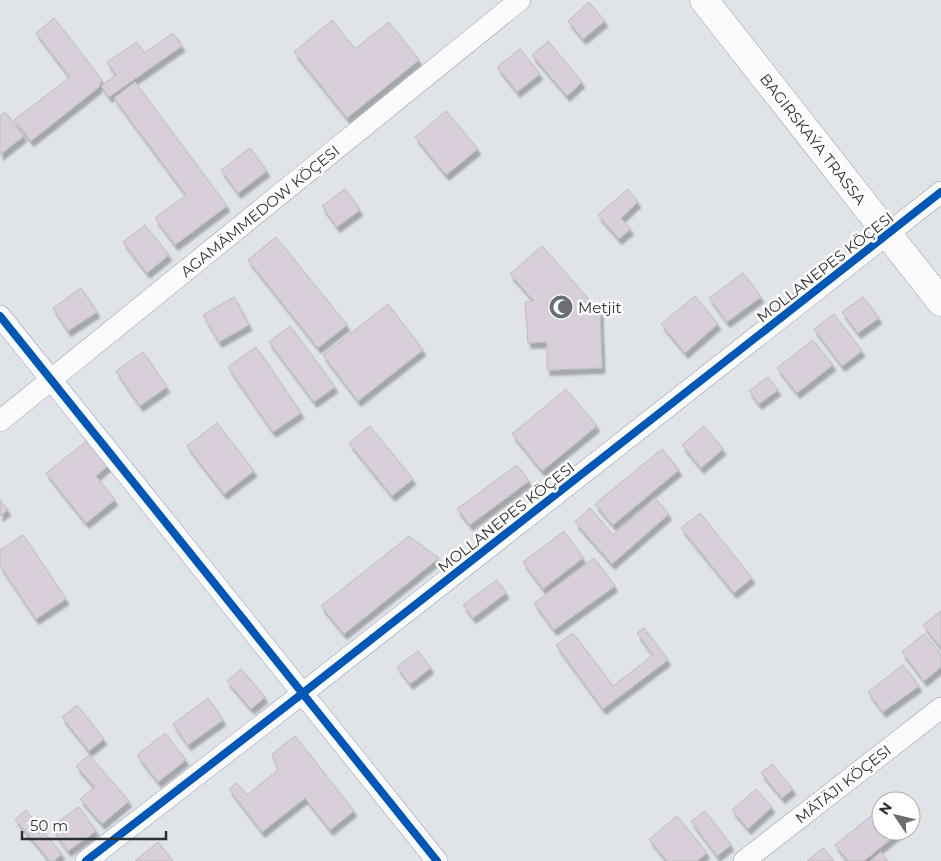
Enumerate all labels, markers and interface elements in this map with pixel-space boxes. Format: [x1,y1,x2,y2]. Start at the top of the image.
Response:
street label: BAGIRSKAÝA TRASSA [756,70,870,209]
street label: AGAMÄMMEDOW KÖÇESI [177,141,343,281]
street label: MOLLANEPES KÖÇESI [753,208,897,326]
mosque icon: Metjit [548,294,574,320]
place label: Metjit [578,298,622,317]
street label: MOLLANEPES KÖÇESI [434,458,578,576]
street label: MÄTÄJI KÖÇESI [791,741,895,827]
north arrow [871,791,921,841]
text: N [875,799,896,818]
scale bar [22,808,166,840]
text: 50 m [30,816,68,835]

